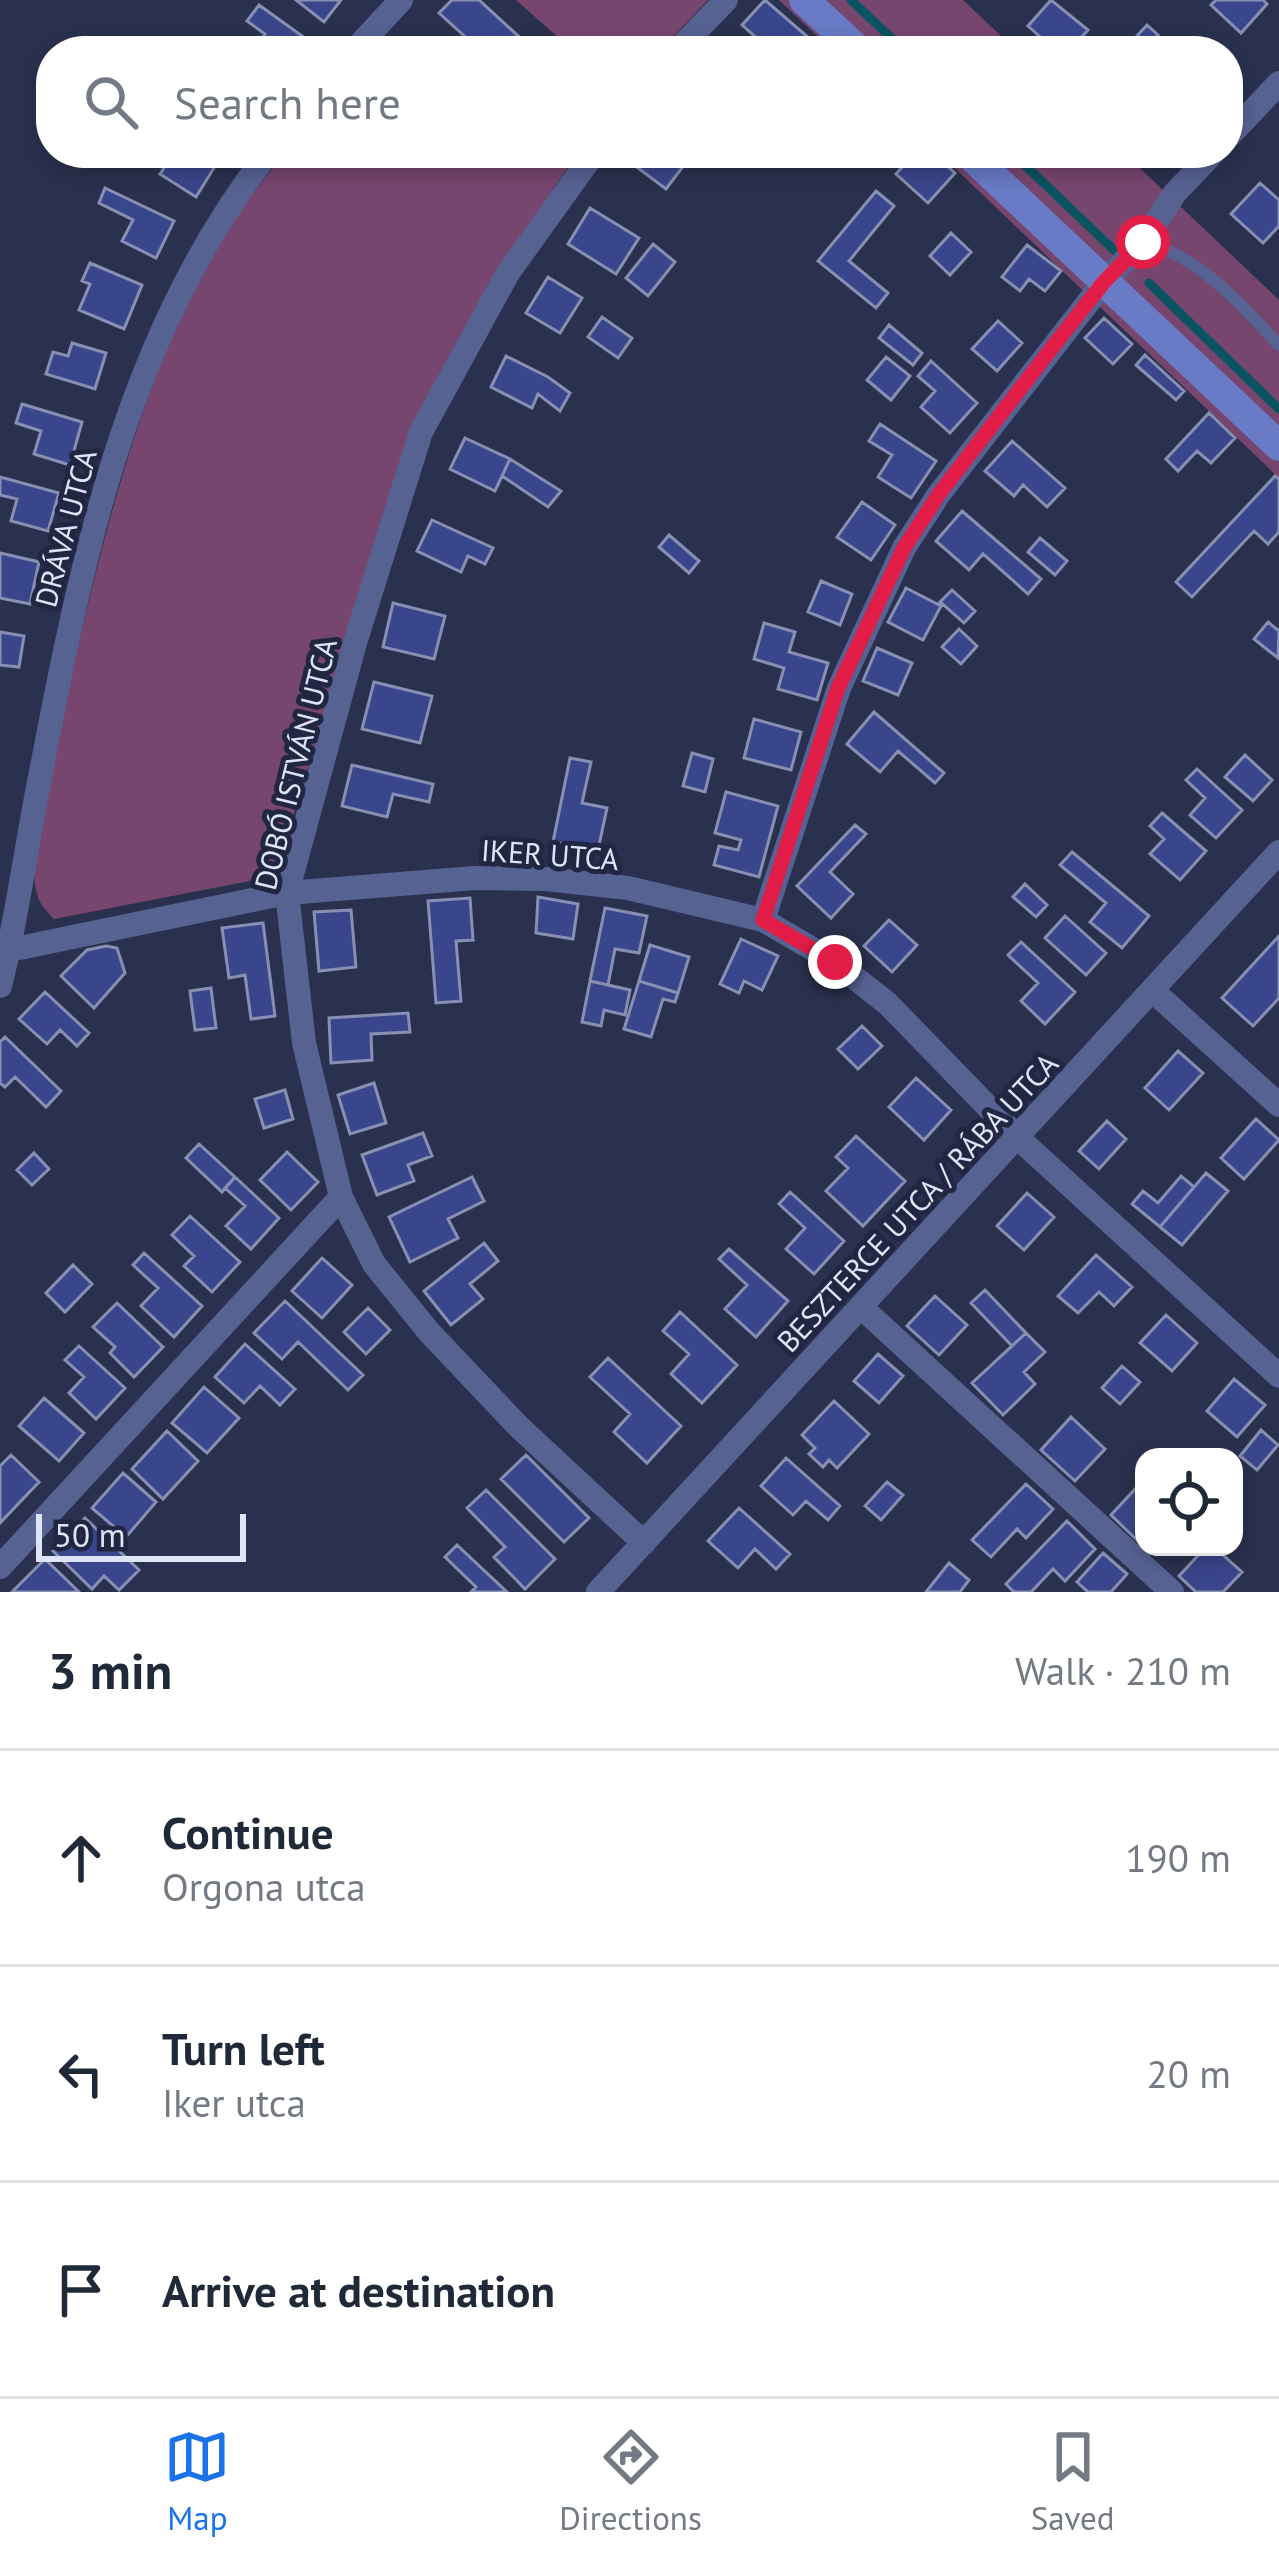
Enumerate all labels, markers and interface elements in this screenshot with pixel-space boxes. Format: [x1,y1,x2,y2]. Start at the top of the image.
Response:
search box [36,36,1243,168]
icon: search [78,69,144,135]
text: Search here [174,73,401,131]
route start [1116,215,1170,269]
street label: DRÁVA UTCA [25,445,105,611]
street label: DOBÓ ISTVÁN UTCA [245,634,345,894]
street label: IKER UTCA [480,830,620,878]
route end [808,935,862,989]
street label: BESZTERCE UTCA / RÁBA UTCA [768,1044,1066,1360]
map controls [1135,1448,1243,1556]
button: locate [1135,1448,1243,1556]
scale bar [36,1508,246,1561]
text: 50 m [54,1513,126,1556]
text: 3 min [48,1637,172,1703]
text: Walk · 210 m [1015,1645,1231,1696]
text: Continue [162,1803,334,1861]
icon: ahead [48,1825,114,1891]
text: 190 m [1125,1832,1231,1883]
text: Orgona utca [162,1861,366,1912]
text: Turn left [162,2019,325,2077]
icon: left [48,2041,114,2107]
text: 20 m [1146,2048,1231,2099]
text: Iker utca [162,2077,306,2128]
icon: arrive [48,2257,114,2323]
text: Arrive at destination [162,2261,555,2319]
tab: Map [164,2424,230,2539]
tab: Directions [559,2424,702,2539]
tab: Saved [1031,2424,1115,2539]

